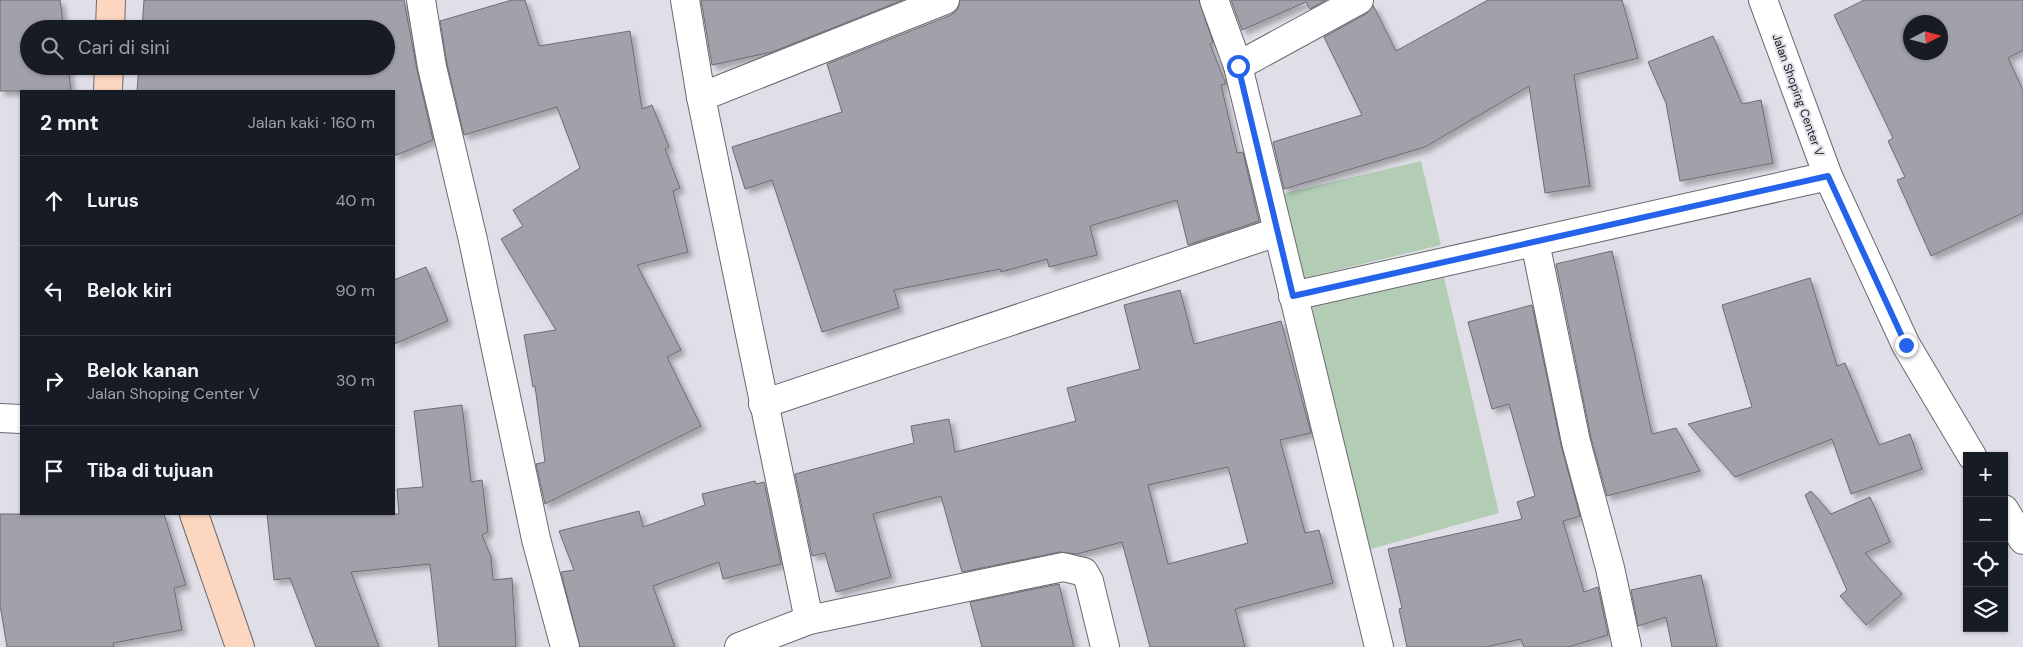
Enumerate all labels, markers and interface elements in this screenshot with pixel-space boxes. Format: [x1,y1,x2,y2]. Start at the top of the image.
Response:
north arrow [1903,15,1948,60]
search box [20,20,395,75]
street label: Jalan Shoping Center V [1768,32,1828,158]
icon: search [38,34,66,62]
text: Cari di sini [78,35,170,60]
route start [1227,55,1250,78]
text: 2 mnt [40,109,99,137]
text: Jalan kaki · 160 m [248,112,375,133]
icon: ahead [40,187,68,215]
text: Lurus [87,188,139,213]
text: 40 m [336,190,375,211]
icon: left [40,277,68,305]
text: Belok kiri [87,278,172,303]
text: 90 m [335,280,375,301]
route end [1895,334,1918,357]
text: Belok kanan [87,358,199,383]
icon: right [40,367,68,395]
text: 30 m [336,370,375,391]
text: Jalan Shoping Center V [87,383,259,404]
map controls [1963,452,2008,632]
button: + [1963,452,2008,497]
icon: arrive [40,457,68,485]
text: Tiba di tujuan [87,458,213,483]
button: − [1963,497,2008,542]
button: locate [1963,542,2008,587]
button: layers [1963,587,2008,632]

